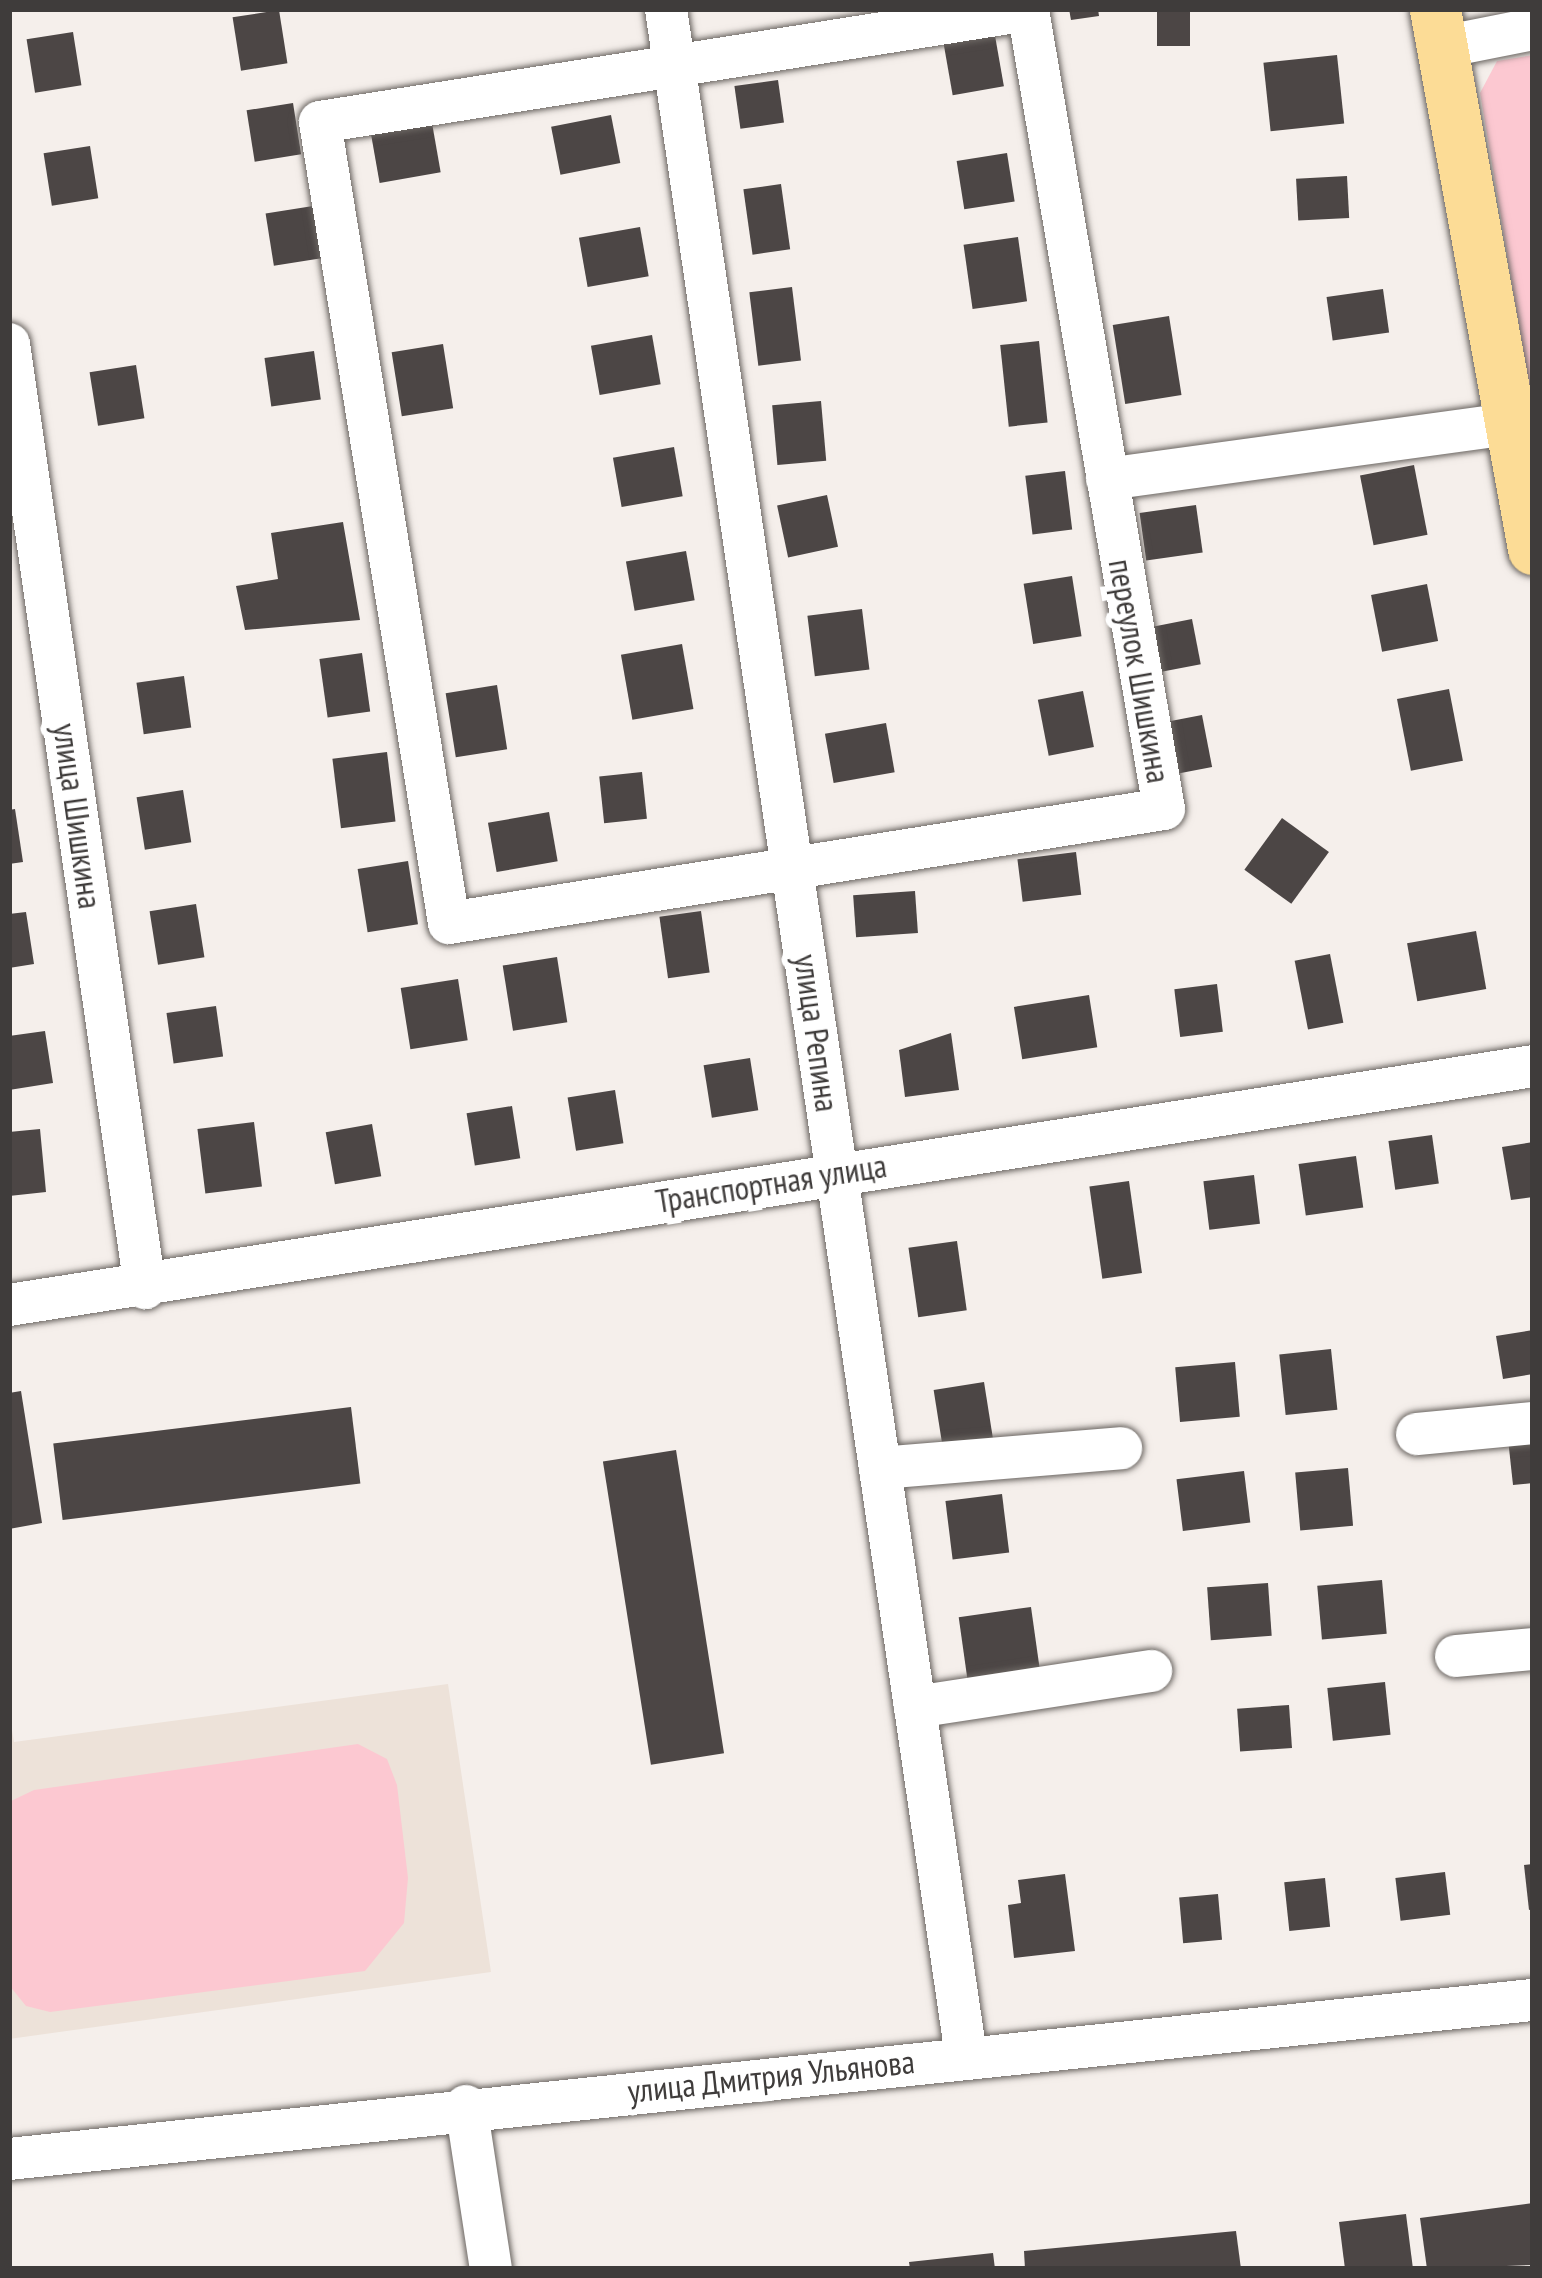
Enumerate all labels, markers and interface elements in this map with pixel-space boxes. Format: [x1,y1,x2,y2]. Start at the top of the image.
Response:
street label: переулок Шишкина [1101,556,1179,786]
street label: улица Шишкина [45,721,111,911]
street label: улица Репина [786,952,848,1114]
street label: Транспортная улица [653,1145,889,1221]
street label: улица Дмитрия Ульянова [625,2041,917,2111]

